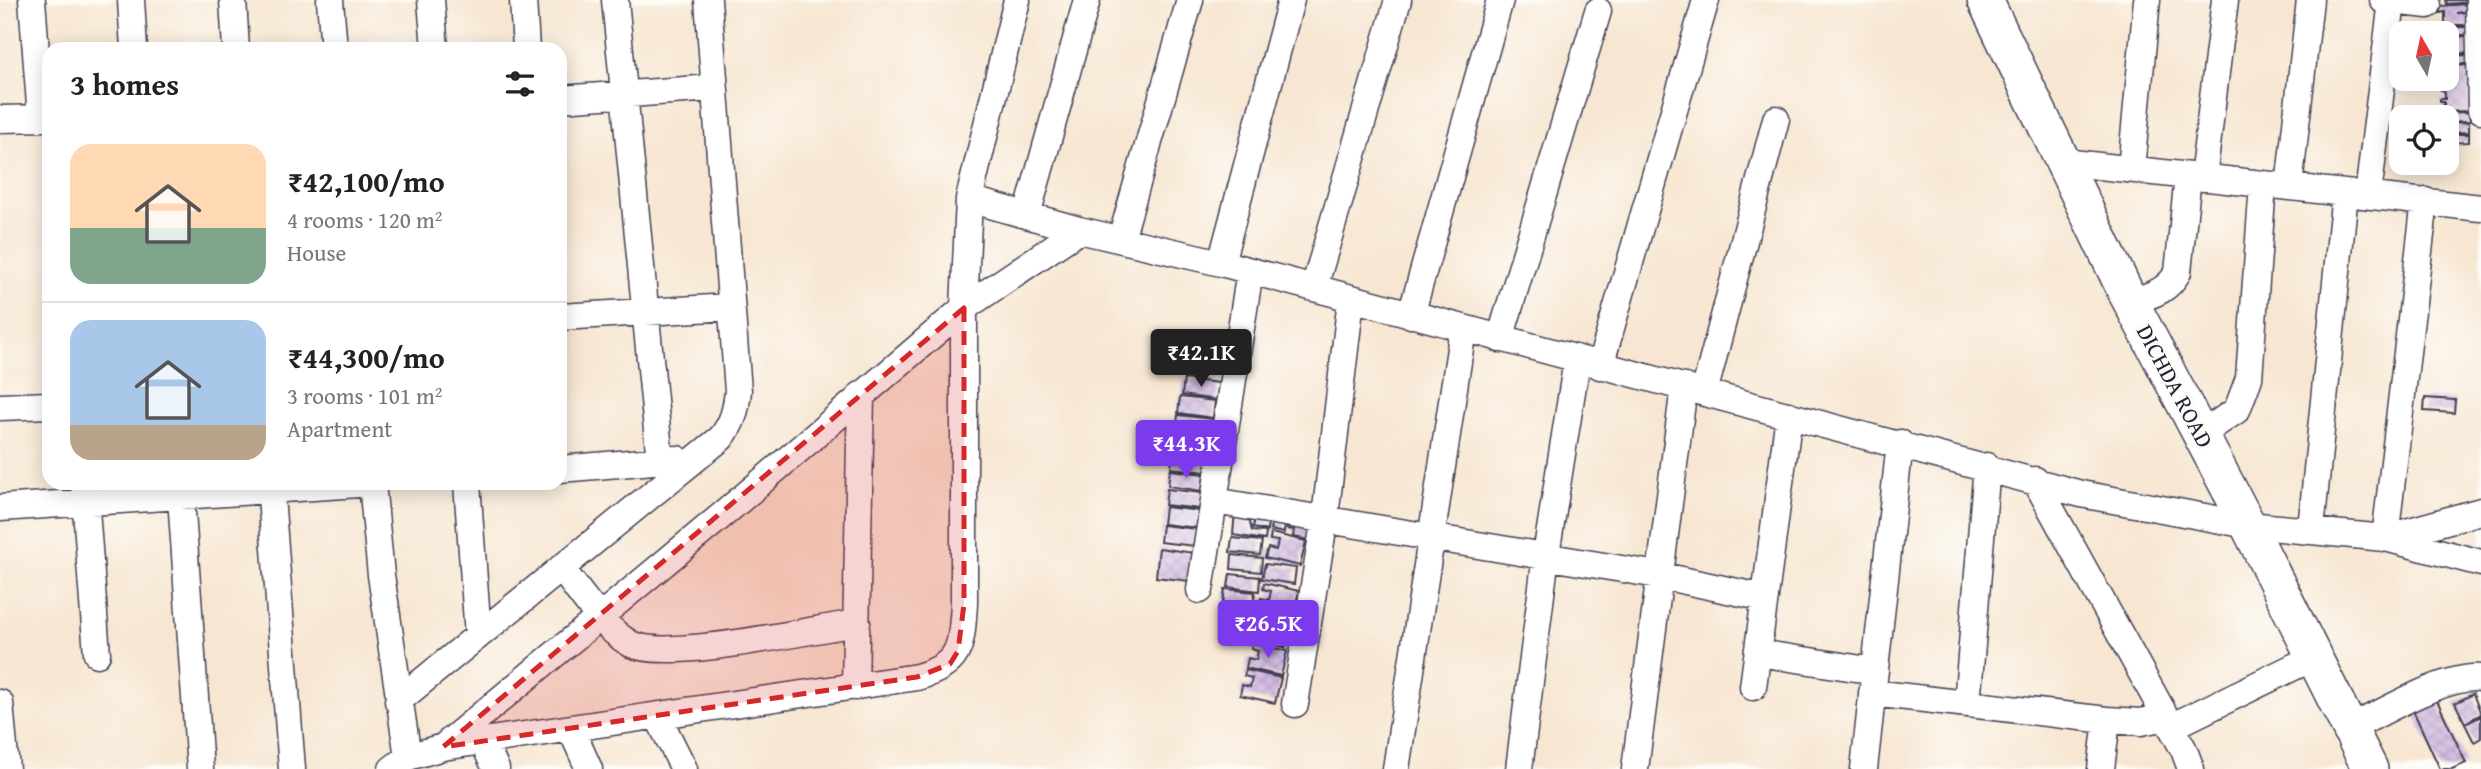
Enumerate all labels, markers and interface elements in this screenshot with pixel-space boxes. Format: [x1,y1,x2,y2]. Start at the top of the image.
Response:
north arrow [2389,21,2459,91]
map controls [2389,21,2459,175]
text: 3 homes [70,62,179,106]
icon: filters [501,65,539,103]
button: locate [2389,105,2459,175]
text: ₹42,100/mo [287,159,445,203]
icon: home [126,172,210,256]
text: 4 rooms · 120 m² [287,203,442,236]
text: House [287,236,346,269]
street label: DICHDA ROAD [2129,318,2222,453]
pin: ₹42.1K [1144,330,1258,389]
text: ₹44,300/mo [287,335,445,379]
text: ₹42.1K [1167,335,1235,368]
icon: home [126,348,210,432]
text: 3 rooms · 101 m² [287,379,442,412]
text: Apartment [287,412,392,445]
pin: ₹44.3K [1129,420,1243,480]
text: ₹44.3K [1152,426,1220,459]
pin: ₹26.5K [1211,600,1325,660]
text: ₹26.5K [1234,606,1302,639]

